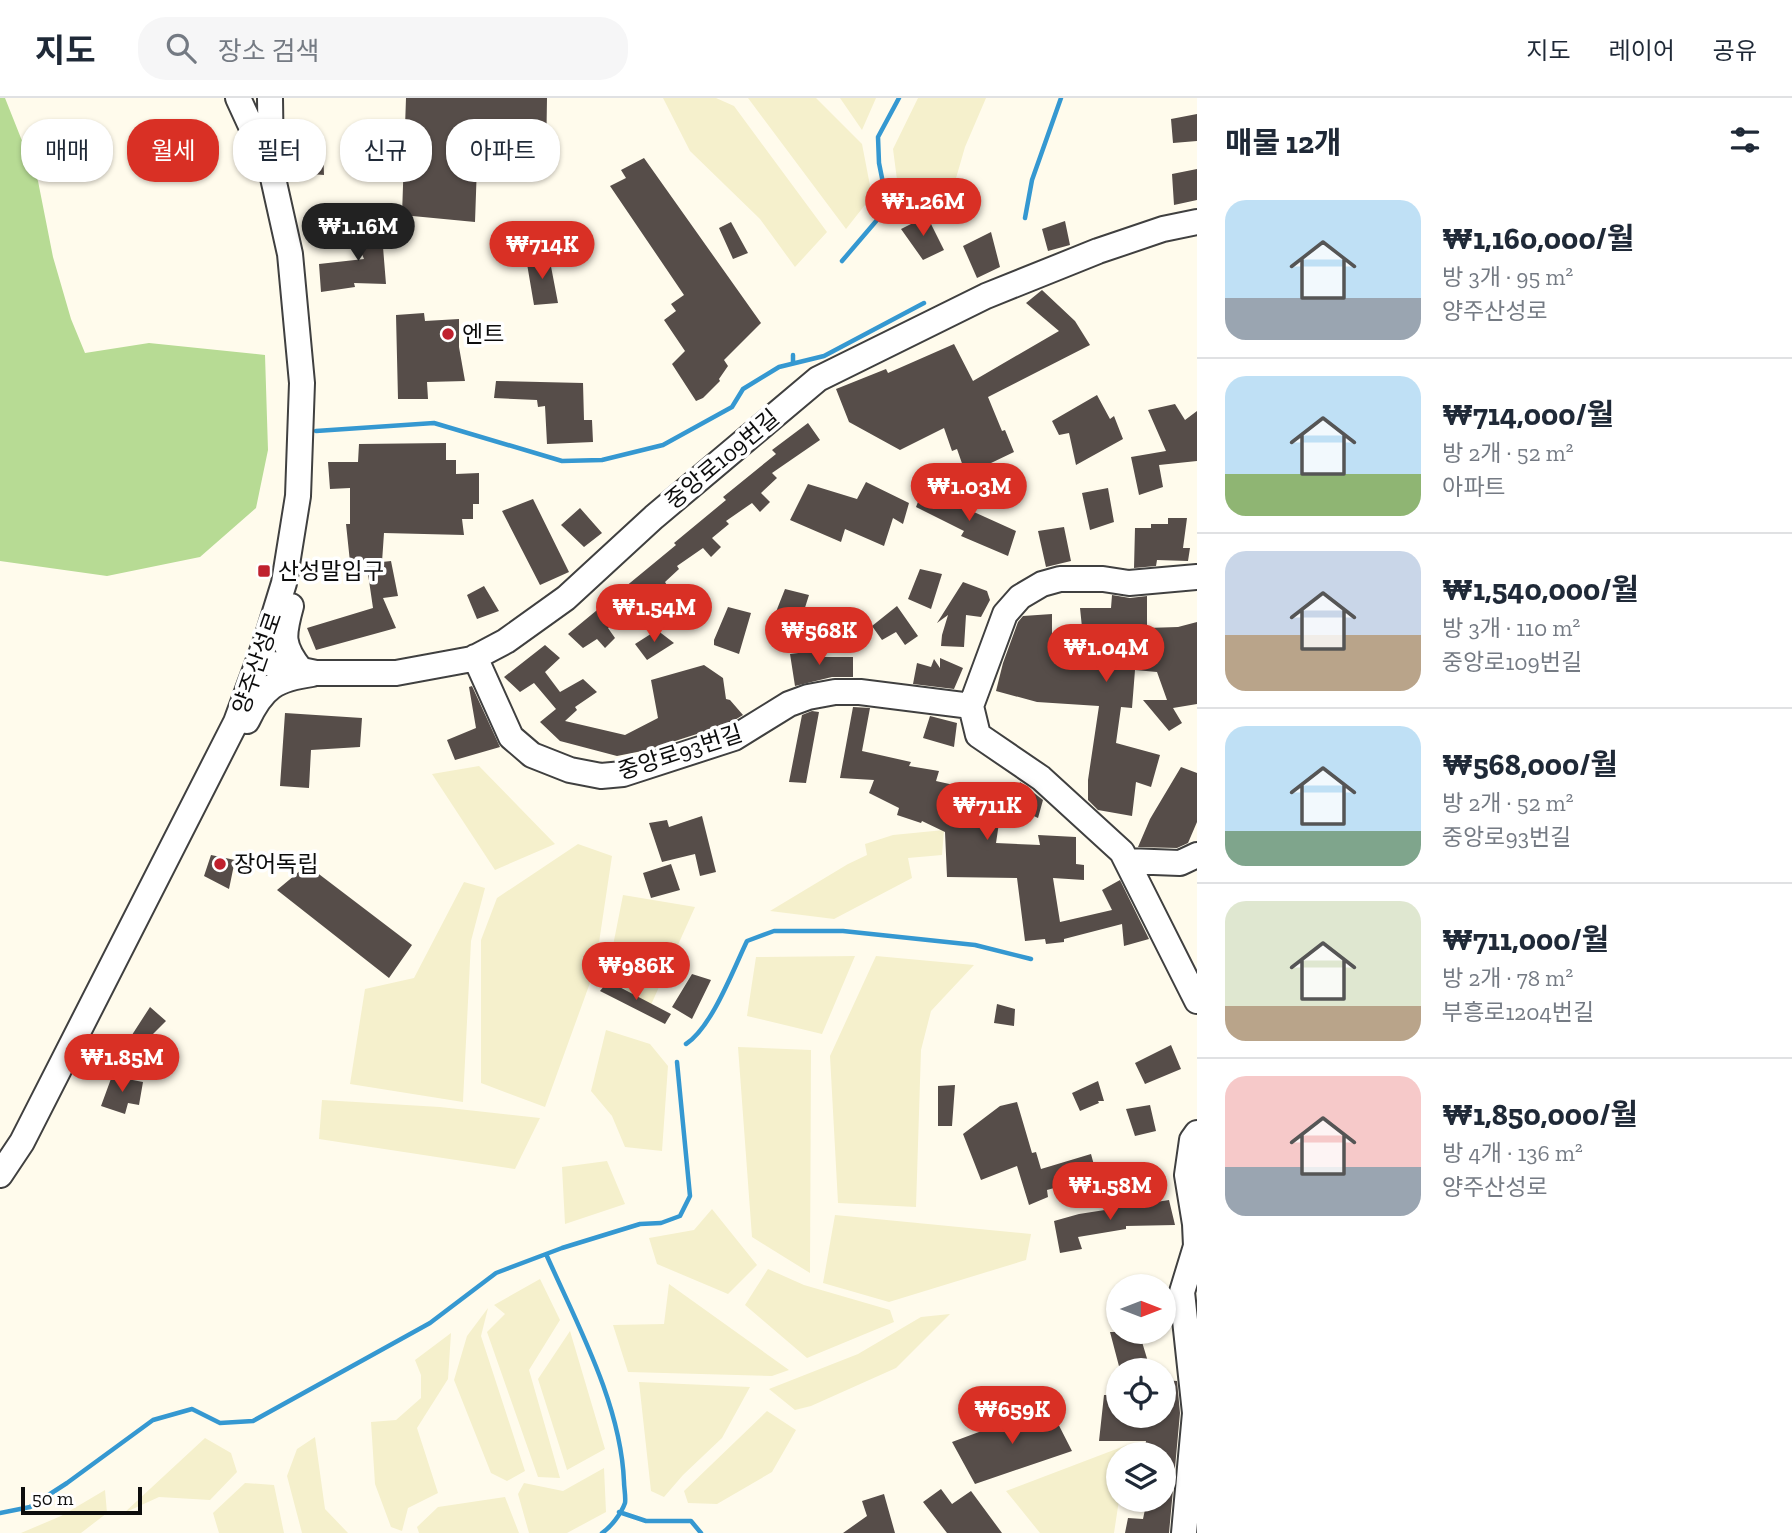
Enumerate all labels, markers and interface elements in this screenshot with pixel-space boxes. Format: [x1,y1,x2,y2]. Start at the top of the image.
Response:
search box [138,17,628,80]
icon: search [162,29,200,67]
text: 지도 [35,31,96,70]
text: 장소 검색 [218,35,319,67]
text: 지도 [1526,36,1571,65]
text: 레이어 [1609,36,1675,65]
text: 공유 [1713,36,1757,65]
chip: 매매 [21,119,113,182]
chip: 월세 [127,119,219,182]
chip: 필터 [233,119,326,182]
chip: 신규 [340,119,432,182]
chip: 아파트 [446,119,560,182]
icon: filters [1726,121,1764,159]
text: 매물 12개 [1225,125,1342,161]
pin: ₩1.26M [866,178,980,238]
text: ₩1.26M [881,187,965,215]
pin: ₩1.16M [301,204,415,263]
text: ₩1.16M [318,212,398,240]
text: ₩1,160,000/월 [1442,221,1634,257]
pin: ₩714K [493,222,591,281]
icon: home [1281,228,1365,312]
text: ₩714K [506,230,578,258]
text: 방 3개 · 95 m² [1442,263,1573,291]
text: 양주산성로 [1442,297,1548,325]
place label: 엔트 [462,320,504,348]
marker: 엔트 [440,326,456,342]
text: ₩714,000/월 [1442,397,1614,433]
street label: 중앙로109번길 [659,403,785,515]
icon: home [1281,404,1365,488]
text: 방 2개 · 52 m² [1442,439,1574,467]
pin: ₩1.03M [912,464,1026,523]
text: ₩1.03M [927,472,1011,500]
text: 아파트 [1442,473,1505,501]
place label: 산성말입구 [278,557,384,585]
marker: 산성말입구 [256,563,272,579]
text: ₩1,540,000/월 [1442,572,1639,608]
icon: home [1281,579,1365,663]
pin: ₩1.54M [597,584,711,644]
text: ₩1.54M [612,593,696,621]
street label: 양주산성로 [227,608,287,718]
pin: ₩568K [770,608,868,667]
text: 방 3개 · 110 m² [1442,614,1580,642]
text: ₩568K [781,616,857,644]
pin: ₩1.04M [1049,624,1163,684]
text: ₩1.04M [1063,633,1149,661]
text: 중앙로109번길 [1442,648,1582,676]
street label: 중앙로93번길 [614,719,746,785]
text: ₩568,000/월 [1442,747,1618,783]
icon: home [1281,754,1365,838]
pin: ₩711K [938,782,1036,842]
text: 방 2개 · 52 m² [1442,789,1574,817]
text: ₩711K [952,791,1022,819]
text: 중앙로93번길 [1442,823,1571,851]
place label: 장어독립 [234,850,319,878]
marker: 장어독립 [212,856,228,872]
text: ₩711,000/월 [1442,922,1609,958]
icon: home [1281,929,1365,1013]
pin: ₩986K [587,942,685,1002]
text: ₩986K [598,951,674,979]
text: 방 2개 · 78 m² [1442,964,1573,992]
text: 부흥로1204번길 [1442,998,1594,1026]
pin: ₩1.85M [65,1034,179,1094]
text: ₩1.85M [80,1043,164,1071]
text: ₩1,850,000/월 [1442,1097,1638,1133]
icon: home [1281,1104,1365,1188]
text: 방 4개 · 136 m² [1442,1139,1583,1167]
pin: ₩1.58M [1053,1162,1167,1222]
text: ₩1.58M [1068,1171,1152,1199]
text: 양주산성로 [1442,1173,1548,1201]
north arrow [1106,1274,1176,1344]
map controls [1106,1274,1176,1512]
button: locate [1106,1358,1176,1428]
pin: ₩659K [963,1386,1061,1446]
text: ₩659K [974,1395,1050,1423]
button: layers [1106,1442,1176,1512]
scale bar [21,1484,142,1516]
text: 50 m [32,1487,73,1510]

